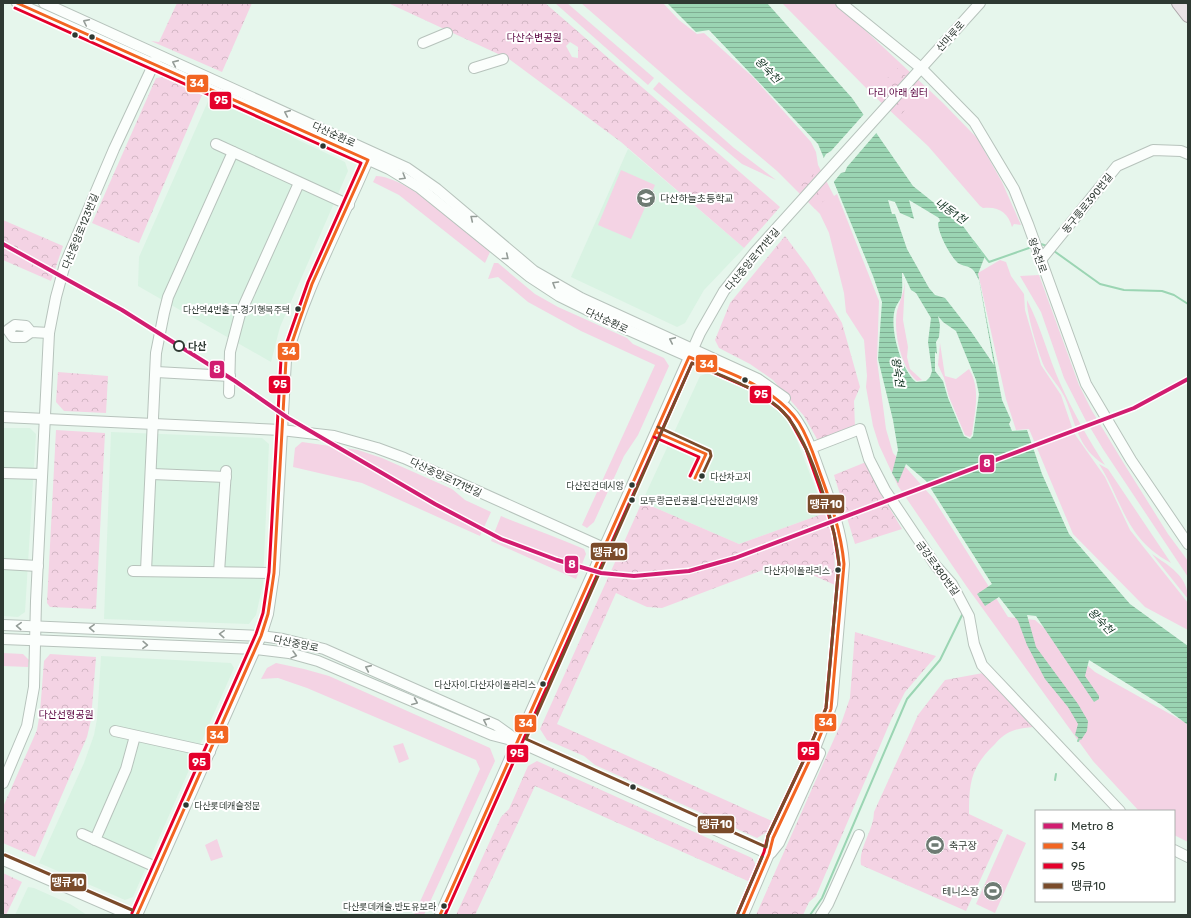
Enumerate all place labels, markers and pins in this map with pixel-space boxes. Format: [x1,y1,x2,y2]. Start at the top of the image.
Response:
unlabelled marker [70,30,80,40]
unlabelled marker [87,32,97,42]
unlabelled marker [318,141,328,151]
school or university icon: 다산하늘초등학교 [635,187,657,209]
place label: 다산하늘초등학교 [660,193,734,205]
marker: 다산역4번출구.경기행복주택 [293,304,303,314]
place label: 다산역4번출구.경기행복주택 [183,305,290,315]
marker: 다산 [173,340,185,352]
place label: 다산 [188,341,206,353]
unlabelled marker [740,375,750,385]
marker: 다산차고지 [697,471,707,481]
place label: 다산차고지 [710,472,751,482]
marker: 다산진건데시앙 [627,480,637,490]
place label: 다산진건데시앙 [566,481,624,491]
marker: 모두랑근린공원.다산진건데시앙 [627,495,637,505]
place label: 모두랑근린공원.다산진건데시앙 [640,496,758,506]
marker: 다산자이폴라리스 [833,565,843,575]
place label: 다산자이폴라리스 [764,566,830,576]
marker: 다산자이.다산자이폴라리스 [538,679,548,689]
place label: 다산자이.다산자이폴라리스 [434,680,536,690]
unlabelled marker [628,782,638,792]
marker: 다산롯데캐슬정문 [181,800,191,810]
place label: 다산롯데캐슬정문 [194,801,260,811]
sports icon: 축구장 [924,834,946,856]
place label: 축구장 [949,840,977,852]
sports icon: 테니스장 [982,880,1004,902]
place label: 테니스장 [942,886,979,898]
marker: 다산롯데캐슬.반도유보라 [439,901,449,911]
place label: 다산롯데캐슬.반도유보라 [343,902,437,912]

